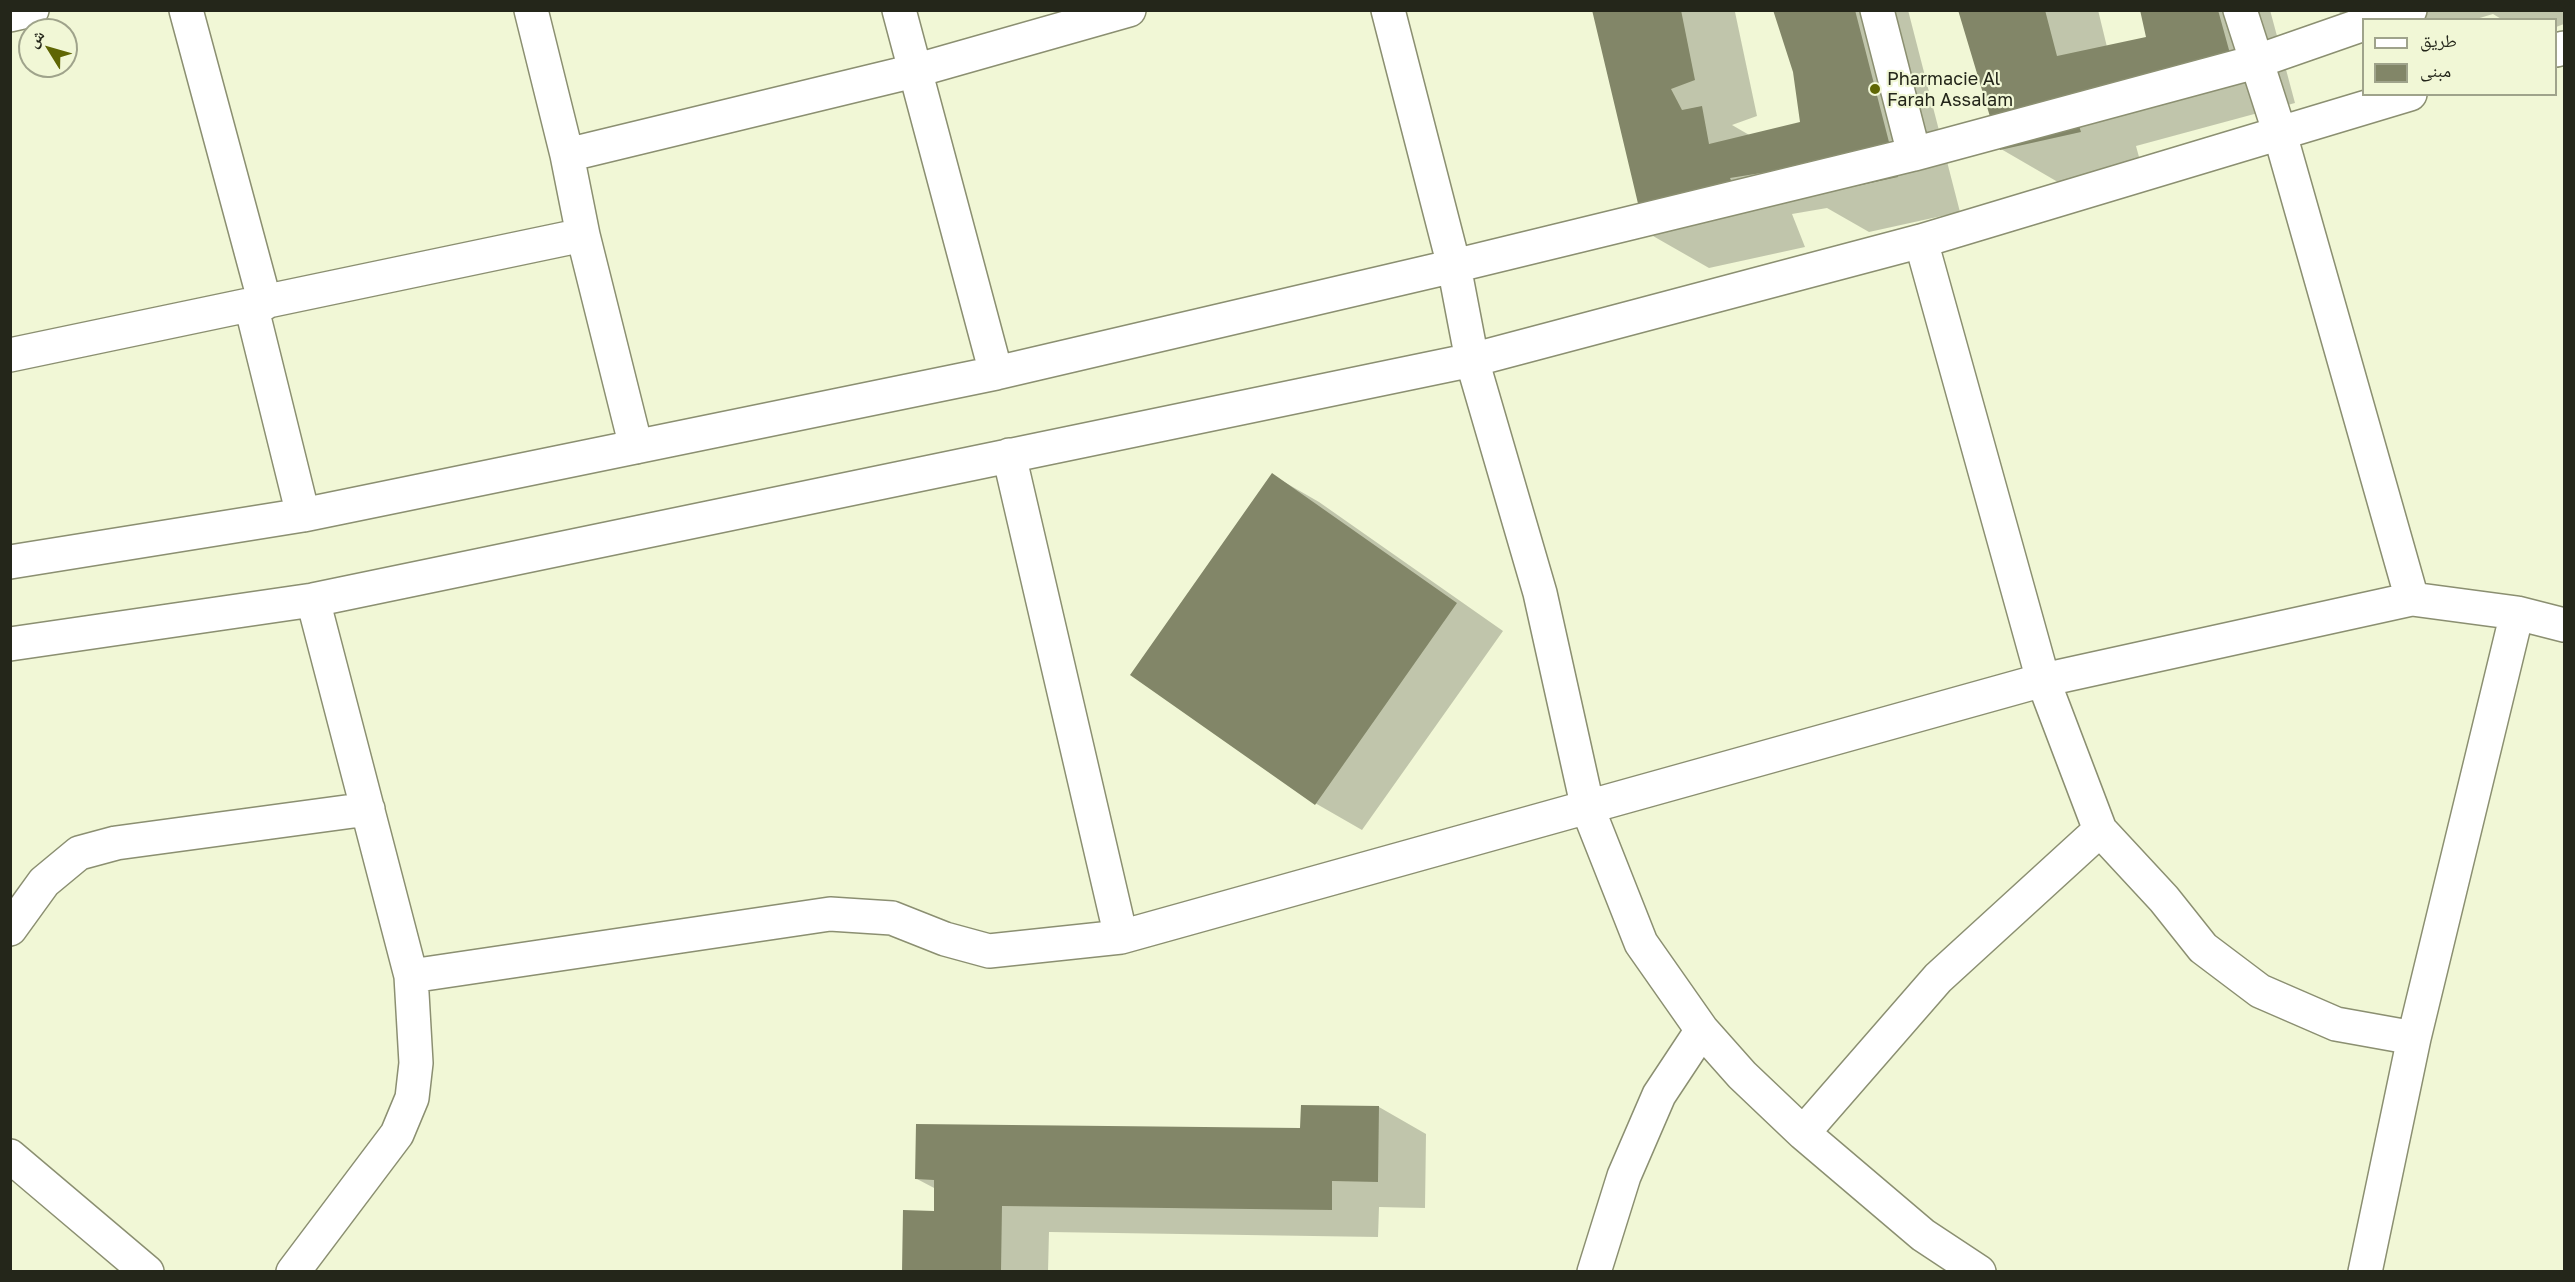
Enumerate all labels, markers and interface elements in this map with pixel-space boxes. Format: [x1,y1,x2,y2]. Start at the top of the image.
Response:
north arrow [18,18,78,78]
legend [2362,18,2557,96]
text: ش [22,26,48,51]
text: طريق [2420,29,2457,51]
text: مبنى [2420,59,2451,81]
place label: Pharmacie Al Farah Assalam [1887,68,2013,110]
marker: Pharmacie Al Farah Assalam [1868,82,1882,96]

